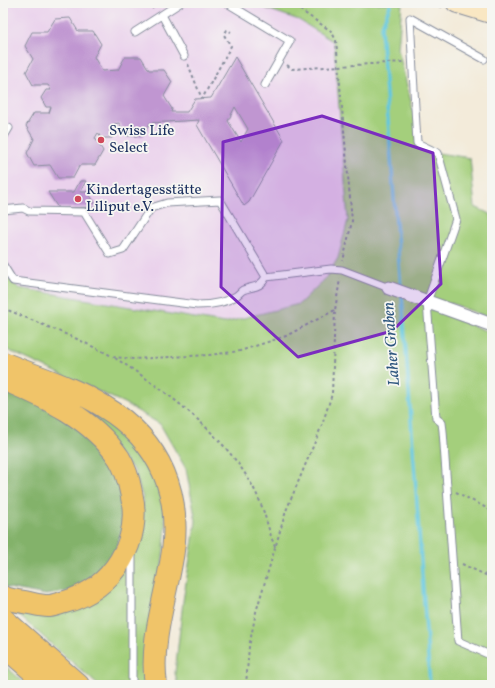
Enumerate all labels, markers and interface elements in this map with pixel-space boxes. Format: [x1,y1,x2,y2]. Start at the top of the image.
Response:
place label: Swiss Life Select [109,121,174,159]
marker: Swiss Life Select [96,135,106,145]
place label: Kindertagesstätte Liliput e.V. [86,180,202,218]
marker: Kindertagesstätte Liliput e.V. [73,194,83,204]
water label: Laher Graben [378,301,406,387]

